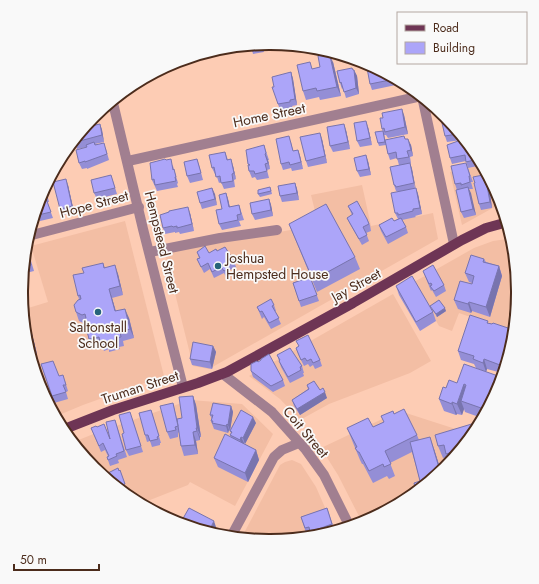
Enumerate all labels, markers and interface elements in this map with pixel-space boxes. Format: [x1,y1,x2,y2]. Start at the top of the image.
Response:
legend [397,12,527,64]
text: Road [433,19,459,37]
text: Building [433,39,475,57]
street label: Home Street [231,97,308,132]
street label: Hope Street [57,185,131,223]
street label: Hempstead Street [140,189,185,296]
place label: Joshua Hempsted House [224,248,328,284]
marker: Joshua Hempsted House [213,261,223,271]
street label: Jay Street [326,263,385,308]
marker: Saltonstall School [93,307,103,317]
place label: Saltonstall School [69,317,127,353]
street label: Truman Street [99,365,182,409]
street label: Coit Street [278,402,334,463]
scale bar [14,546,99,572]
text: 50 m [20,551,47,569]

